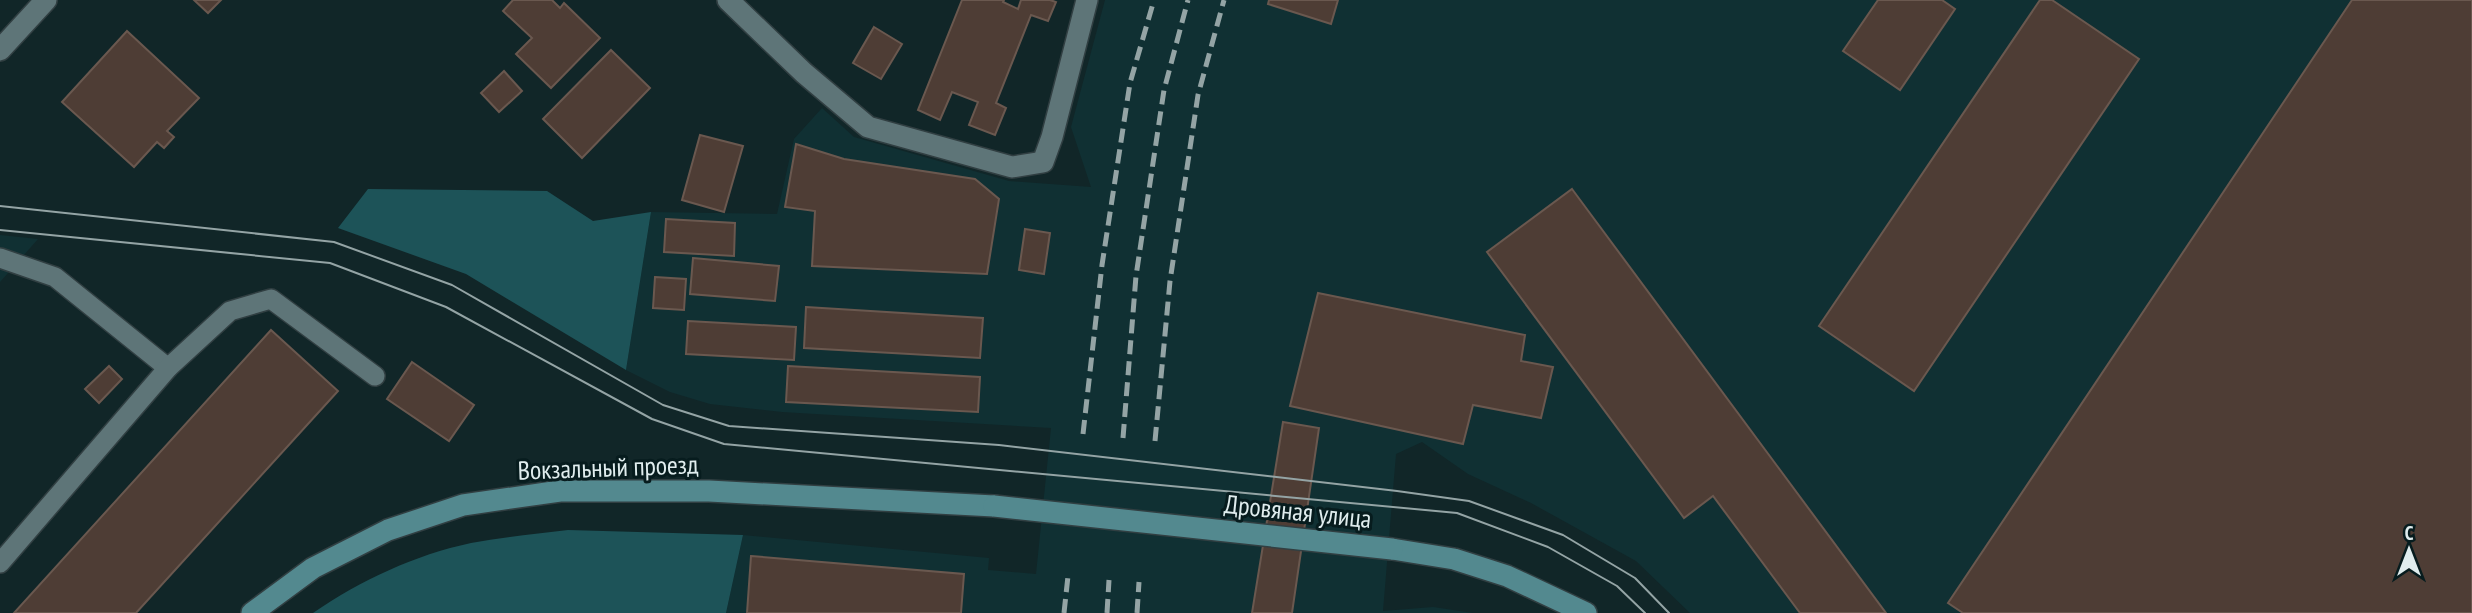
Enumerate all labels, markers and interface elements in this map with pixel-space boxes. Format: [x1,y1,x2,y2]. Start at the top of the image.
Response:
street label: Вокзальный проезд [517,447,699,487]
street label: Дровяная улица [1223,487,1373,535]
north arrow [2374,515,2444,585]
text: С [2405,521,2414,545]

